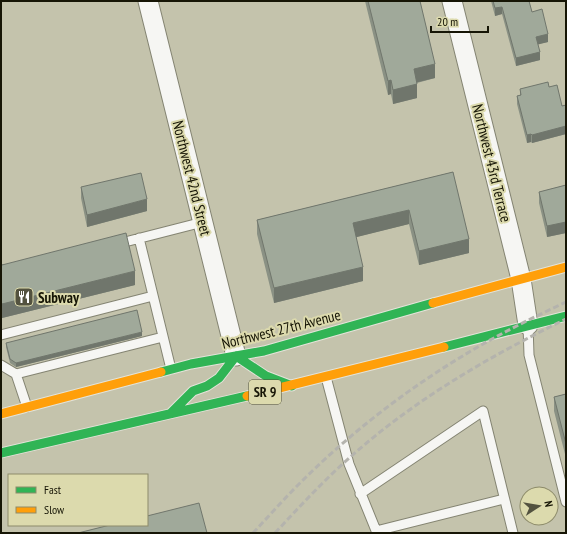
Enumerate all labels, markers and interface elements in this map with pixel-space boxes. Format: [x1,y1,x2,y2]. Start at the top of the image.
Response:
scale bar [431,8,488,34]
text: 20 m [437,14,458,29]
street label: Northwest 43rd Terrace [468,102,516,224]
street label: Northwest 42nd Street [169,119,215,237]
restaurant icon: Subway [13,286,35,308]
place label: Subway [38,288,80,307]
street label: Northwest 27th Avenue [220,305,342,353]
road number: SR 9 [249,380,281,404]
legend [8,474,148,526]
text: Fast [44,482,62,497]
north arrow [519,486,559,526]
text: N [541,500,556,508]
text: Slow [44,502,65,517]

